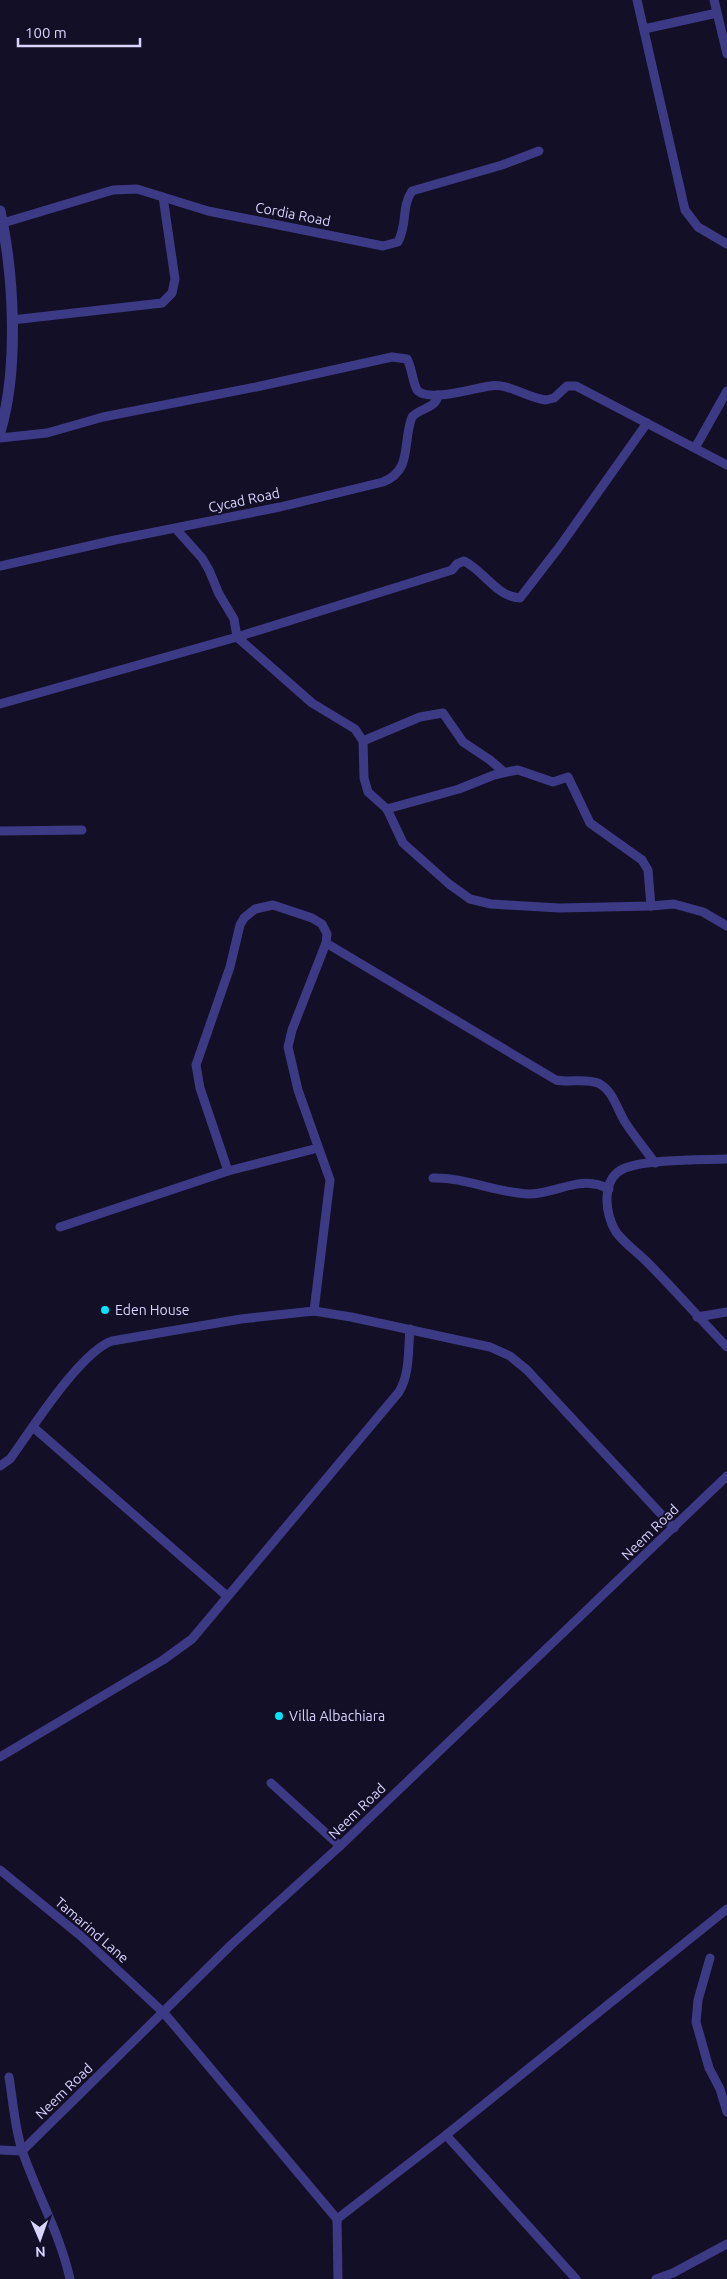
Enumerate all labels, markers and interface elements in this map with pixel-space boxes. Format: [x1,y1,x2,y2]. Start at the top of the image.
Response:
scale bar [18,15,140,47]
text: 100 m [25,24,67,41]
street label: Cordia Road [254,199,332,229]
street label: Cycad Road [207,485,281,515]
place label: Eden House [115,1302,190,1318]
marker: Eden House [99,1304,111,1316]
street label: Neem Road [618,1501,682,1563]
place label: Villa Albachiara [289,1708,385,1724]
marker: Villa Albachiara [273,1710,285,1722]
street label: Neem Road [325,1780,389,1842]
street label: Tamarind Lane [52,1894,132,1966]
street label: Neem Road [32,2060,96,2122]
north arrow [15,2214,65,2264]
text: N [35,2244,46,2260]

